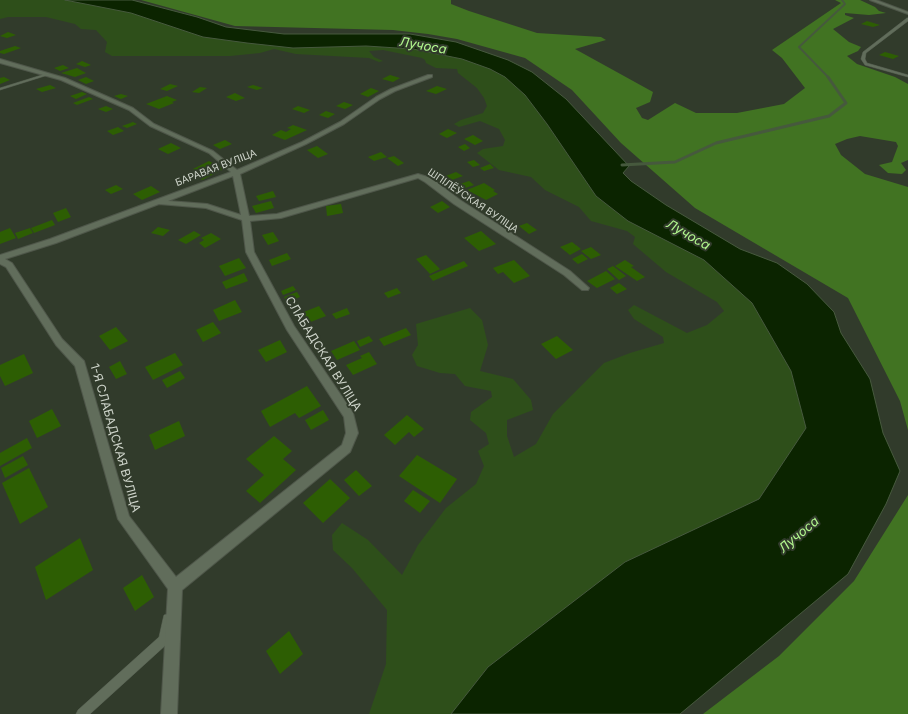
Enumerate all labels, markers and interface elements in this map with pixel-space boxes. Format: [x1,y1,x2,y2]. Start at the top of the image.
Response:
water label: Лучоса [398,34,448,58]
street label: БАРАВАЯ ВУЛІЦА [174,147,258,189]
street label: ШПІЛЁЎСКАЯ ВУЛІЦА [425,166,521,236]
water label: Лучоса [663,216,713,254]
street label: СЛАБАДСКАЯ ВУЛІЦА [282,294,364,414]
street label: 1-Я СЛАБАДСКАЯ ВУЛІЦА [87,362,143,514]
water label: Лучоса [776,514,822,556]

